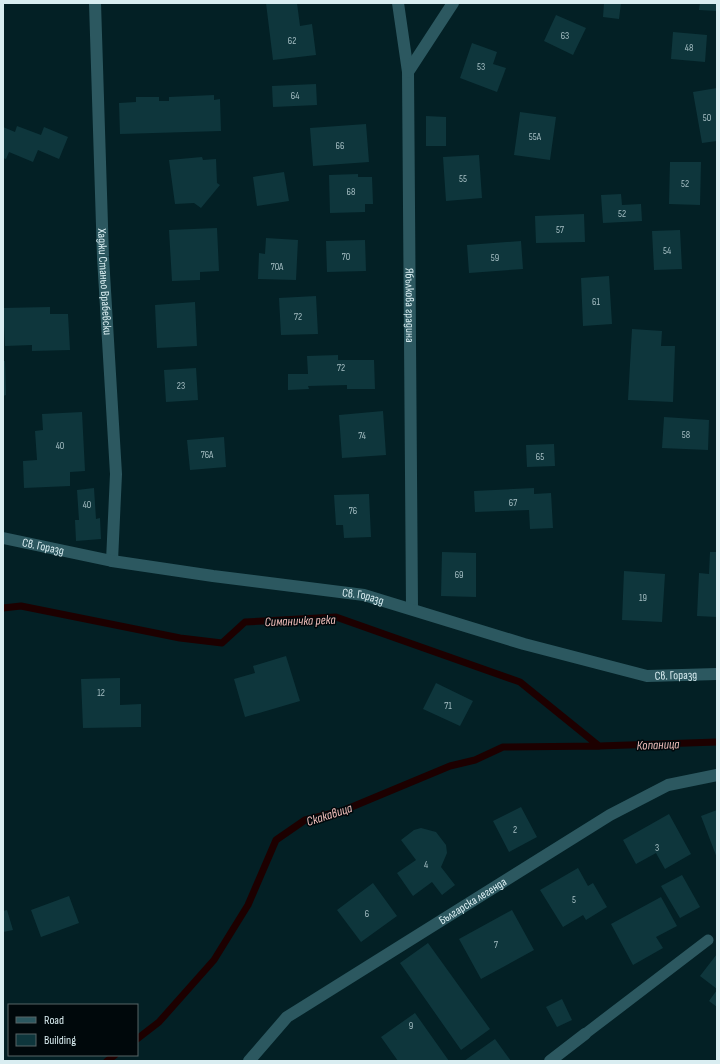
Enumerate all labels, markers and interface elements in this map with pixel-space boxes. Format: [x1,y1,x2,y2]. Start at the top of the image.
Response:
house number: 63 [561,30,569,42]
house number: 62 [288,35,296,47]
house number: 48 [685,42,693,54]
house number: 53 [477,61,485,73]
house number: 64 [291,90,299,102]
house number: 50 [703,112,711,124]
house number: 55А [529,131,542,143]
house number: 66 [336,140,344,152]
house number: 55 [459,173,467,185]
house number: 52 [681,178,689,190]
house number: 68 [347,186,355,198]
house number: 52 [618,208,626,220]
house number: 57 [556,224,564,236]
street label: Хаджи Станьо Врабевски [94,227,115,336]
house number: 54 [663,245,671,257]
house number: 70 [342,251,350,263]
house number: 59 [491,252,499,264]
house number: 70А [271,261,284,273]
street label: Ябълкова градина [401,268,417,343]
house number: 61 [592,296,600,308]
house number: 72 [294,311,302,323]
house number: 72 [337,362,345,374]
house number: 23 [177,380,185,392]
house number: 58 [682,429,690,441]
house number: 74 [358,430,366,442]
house number: 40 [56,440,64,452]
house number: 76A [201,449,214,461]
house number: 65 [536,451,544,463]
house number: 67 [509,497,517,509]
house number: 40 [83,499,91,511]
house number: 76 [349,505,357,517]
street label: Св. Горазд [21,535,65,559]
house number: 69 [455,569,463,581]
street label: Св. Горазд [341,585,386,609]
house number: 19 [639,592,647,604]
water label: Симаничка река [264,612,337,630]
street label: Св. Горазд [654,668,697,684]
house number: 12 [97,687,105,699]
house number: 71 [444,700,452,712]
water label: Копаница [636,736,680,754]
water label: Скакавица [304,800,355,830]
house number: 2 [513,824,517,836]
house number: 3 [655,842,659,854]
house number: 4 [424,859,428,871]
street label: Българска легенда [436,874,510,928]
house number: 5 [572,894,576,906]
house number: 6 [365,908,369,920]
house number: 7 [494,939,498,951]
legend [8,1004,138,1056]
text: Road [44,1013,64,1028]
house number: 9 [409,1020,413,1032]
text: Building [44,1033,76,1048]

